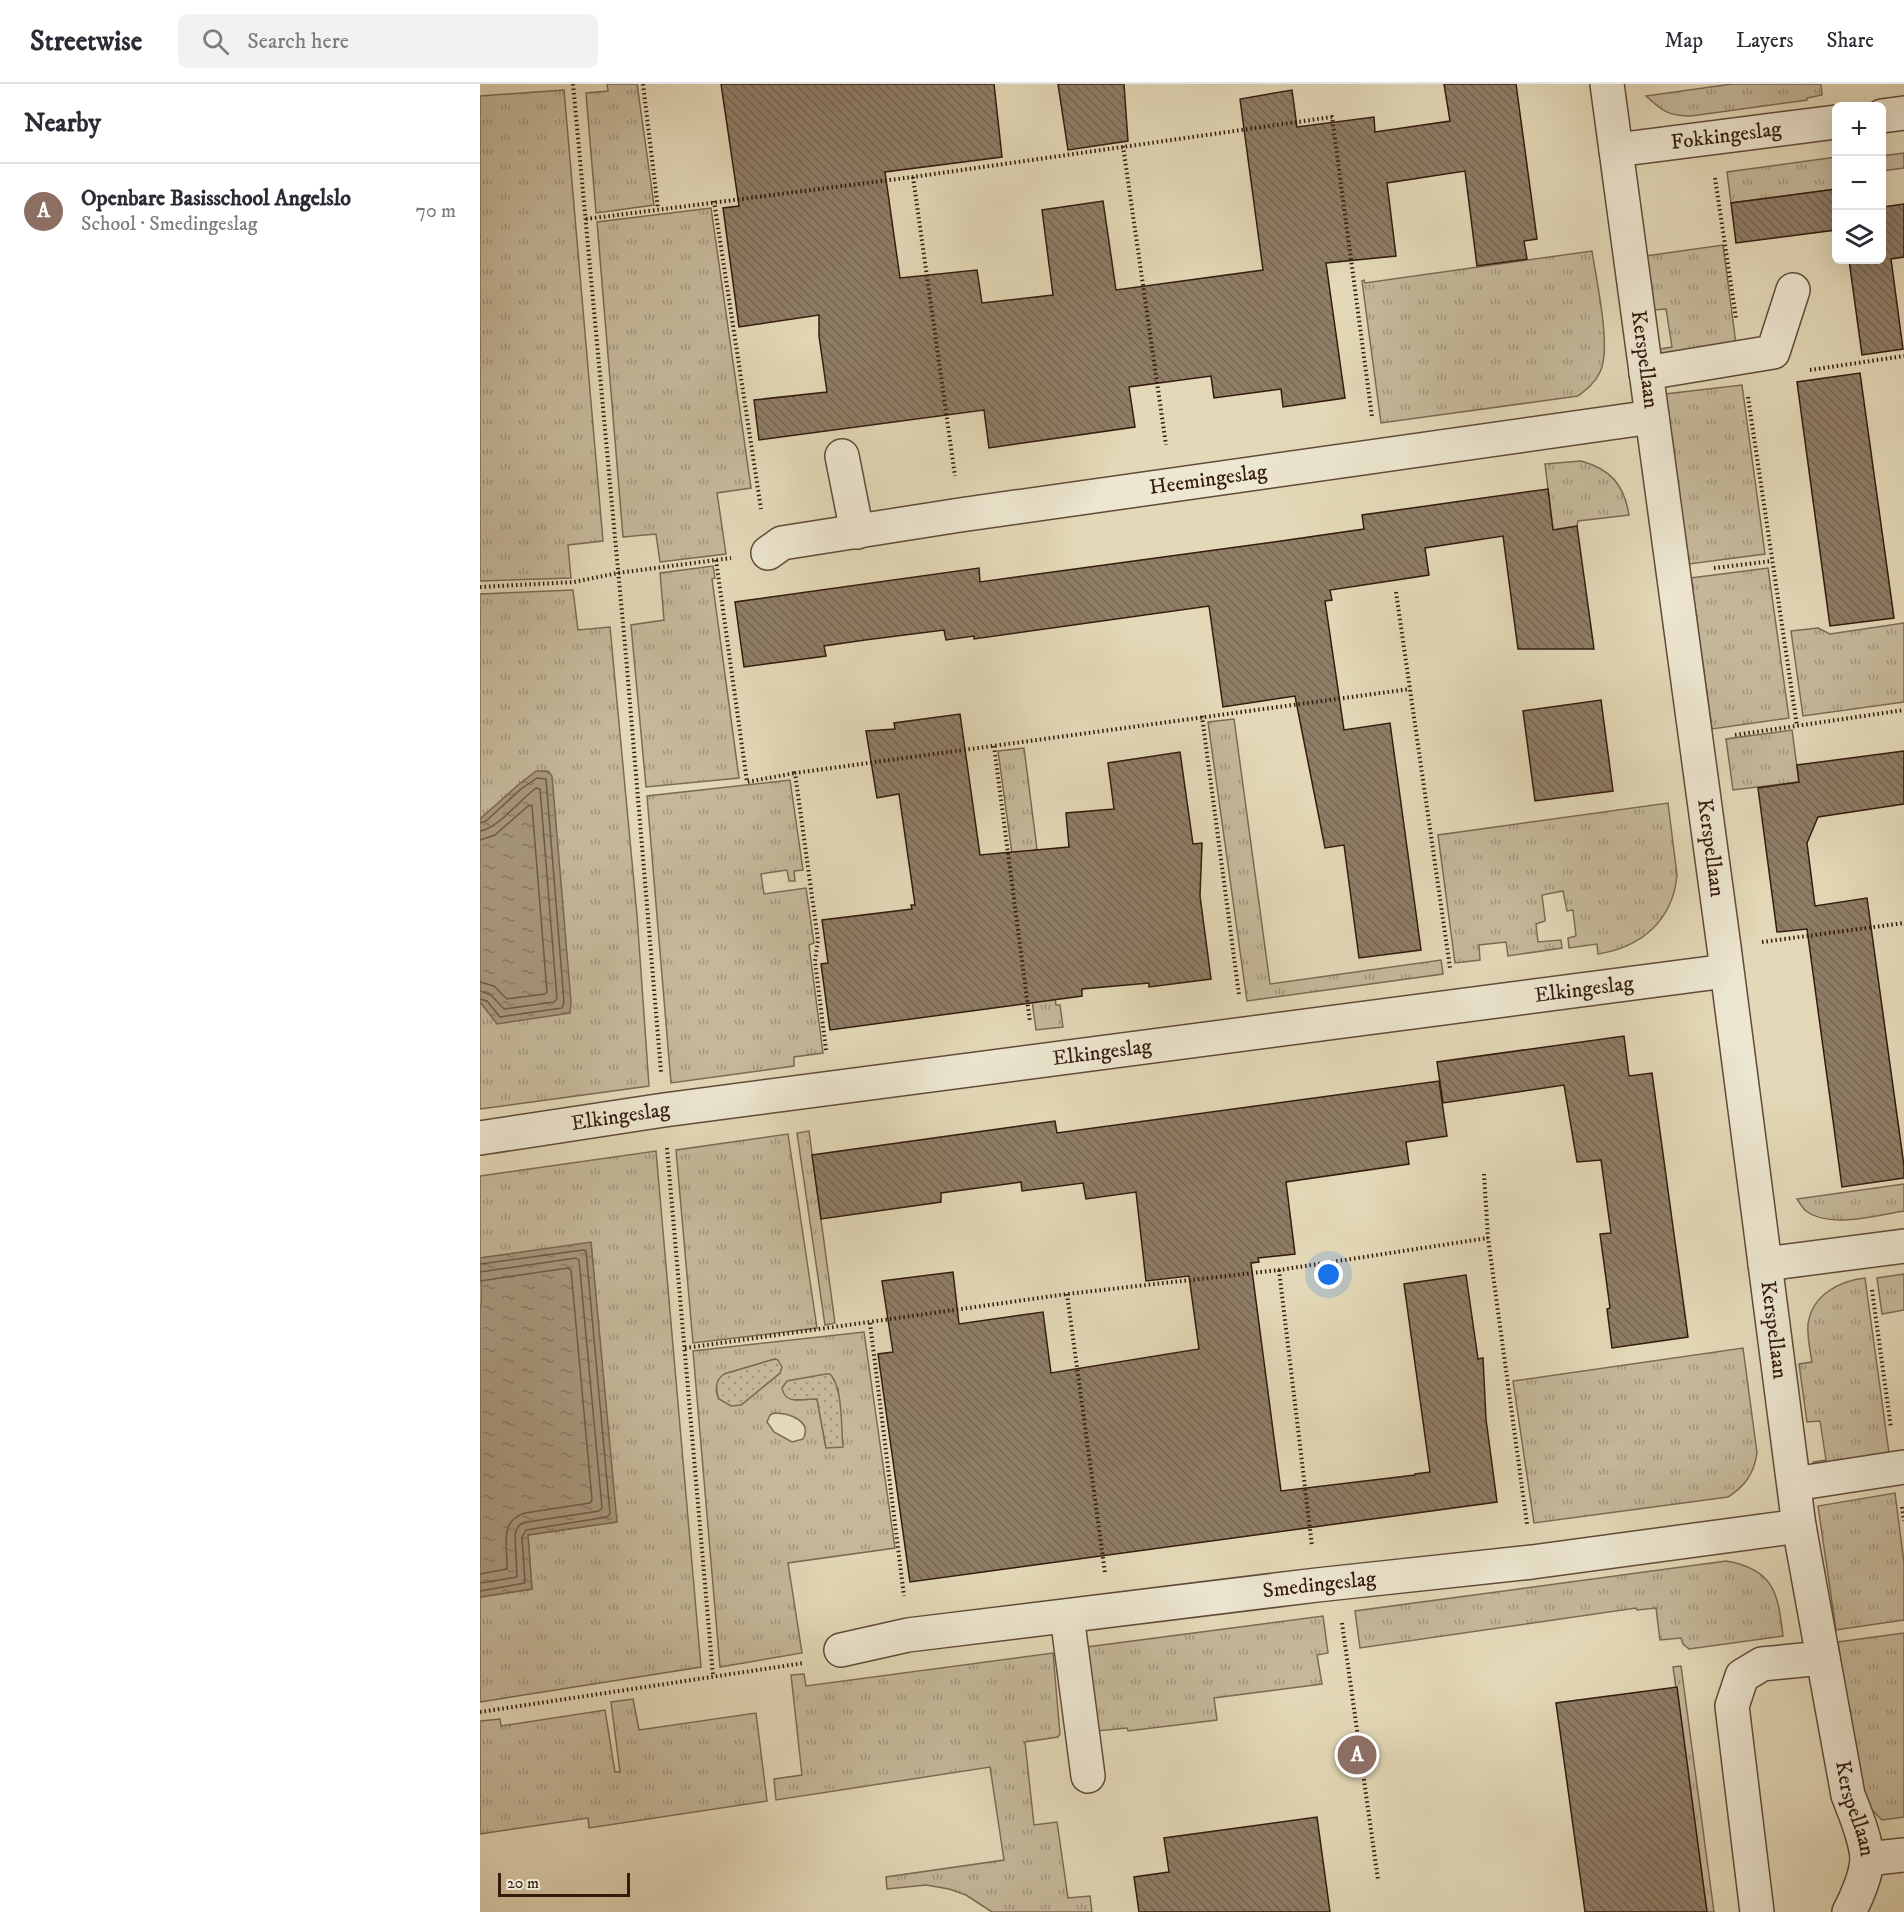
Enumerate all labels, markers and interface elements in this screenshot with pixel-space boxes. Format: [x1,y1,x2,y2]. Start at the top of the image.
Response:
search box [178,14,598,68]
text: Streetwise [30,24,142,59]
icon: search [199,25,232,58]
text: Search here [247,28,349,55]
text: Map [1664,28,1703,54]
text: Layers [1736,28,1794,54]
text: Share [1827,28,1874,54]
map controls [1832,102,1886,264]
button: + [1832,102,1886,156]
text: Nearby [24,107,101,140]
street label: Fokkingeslag [1669,116,1784,156]
button: − [1832,156,1886,210]
text: Openbare Basisschool Angelslo [81,185,351,212]
text: A [37,199,50,224]
text: 70 m [415,199,456,224]
button: layers [1832,210,1886,264]
text: School · Smedingeslag [81,212,258,237]
street label: Kerspellaan [1625,309,1664,410]
street label: Heemingeslag [1148,459,1269,501]
street label: Kerspellaan [1691,797,1730,899]
street label: Elkingeslag [1533,970,1636,1009]
street label: Elkingeslag [1051,1033,1154,1072]
street label: Elkingeslag [569,1096,672,1137]
your location [1314,1260,1343,1289]
street label: Kerspellaan [1754,1279,1793,1381]
street label: Smedingeslag [1261,1566,1378,1605]
pin: A [1338,1732,1376,1778]
street label: Kerspellaan [1829,1759,1880,1858]
scale bar [498,1870,630,1898]
text: 20 m [507,1873,539,1893]

